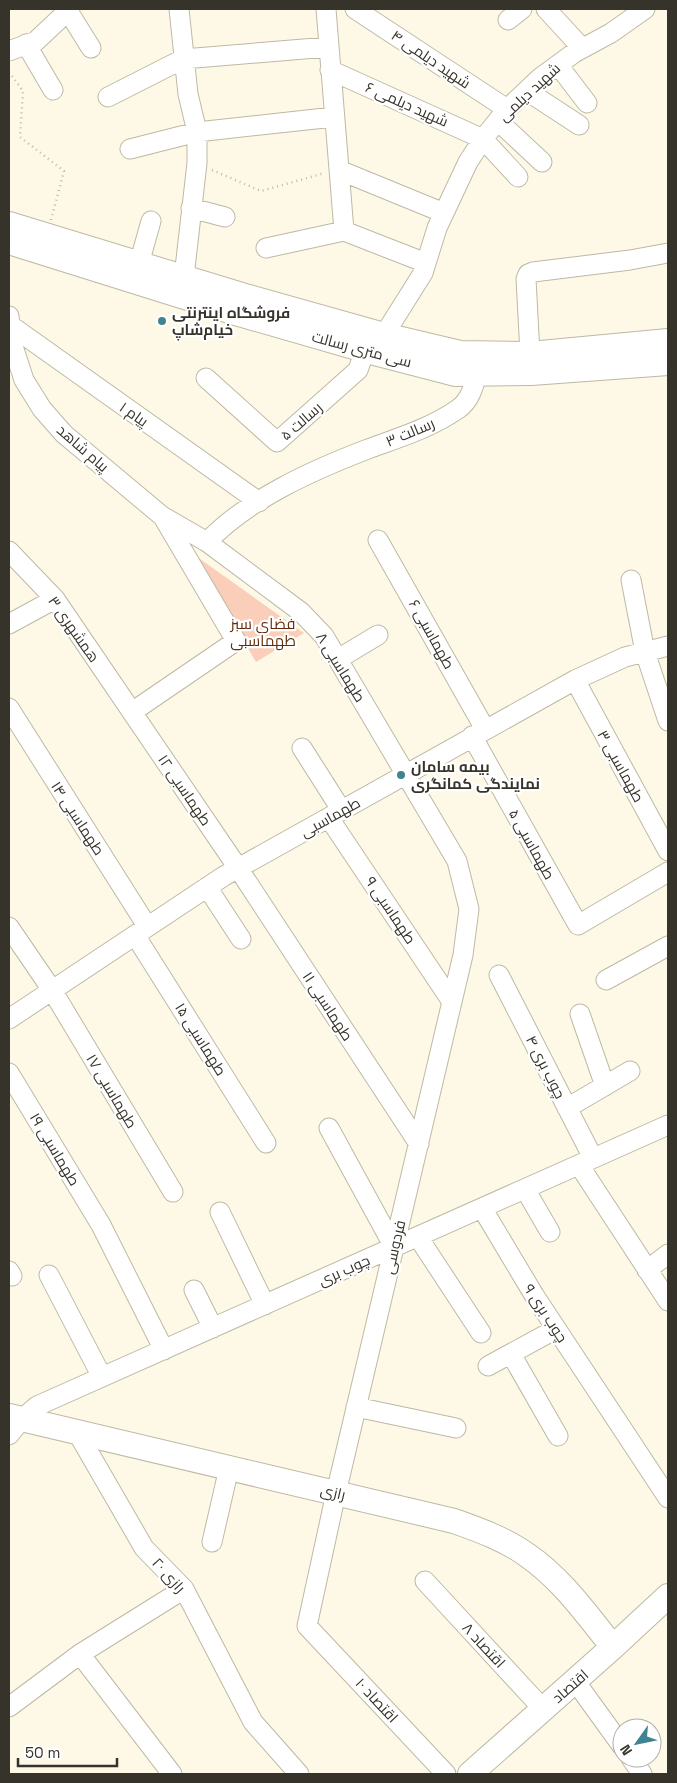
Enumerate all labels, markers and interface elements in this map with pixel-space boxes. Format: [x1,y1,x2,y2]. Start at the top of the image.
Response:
street label: ۴ شهید دیلمی [387,25,474,93]
street label: شهید دیلمی [494,59,565,126]
street label: ۶ شهید دیلمی [362,77,451,132]
place label: فروشگاه اینترنتی خیام‌شاپ [172,303,290,341]
marker: فروشگاه اینترنتی خیام‌شاپ [156,315,168,327]
street label: سی متری رسالت [310,327,414,372]
street label: ۱ پیام [115,397,152,431]
street label: ۵ رسالت [276,398,326,444]
street label: ۳ رسالت [383,413,437,451]
street label: پیام شاهد [52,420,113,477]
street label: ۳ همشهری [43,592,104,666]
street label: ۶ طهماسبی [404,596,459,673]
park label: فضای سبز طهماسبی [230,614,296,651]
street label: ۸ طهماسبی [311,629,370,706]
street label: ۳ طهماسبی [593,727,649,806]
street label: ۱۲ طهماسبی [153,751,216,830]
place label: بیمه سامان نمایندگی کمانگری [411,757,540,793]
marker: بیمه سامان نمایندگی کمانگری [395,769,407,781]
street label: ۱۴ طهماسبی [46,778,109,859]
street label: طهماسبی [297,793,364,842]
street label: ۵ طهماسبی [504,805,559,883]
street label: ۹ طهماسبی [361,873,420,948]
street label: ۱۱ طهماسبی [298,968,357,1045]
street label: ۱۵ طهماسبی [170,999,231,1079]
street label: ۴ چوب بری [521,1032,570,1102]
street label: ۱۷ طهماسبی [81,1050,142,1132]
street label: ۱۹ طهماسبی [25,1109,84,1190]
street label: فردوسی [379,1218,410,1276]
street label: چوب بری [315,1250,373,1291]
street label: ۹ چوب بری [519,1280,572,1347]
street label: رازی [318,1480,347,1505]
street label: رازی ۲۰ [148,1553,190,1597]
street label: ۸ اقتصاد [458,1618,510,1672]
street label: اقتصاد [548,1665,592,1707]
street label: ۱۰ اقتصاد [352,1674,402,1726]
north arrow [612,1718,662,1768]
scale bar [18,1736,116,1768]
text: N [616,1741,636,1759]
text: 50 m [25,1743,60,1762]

